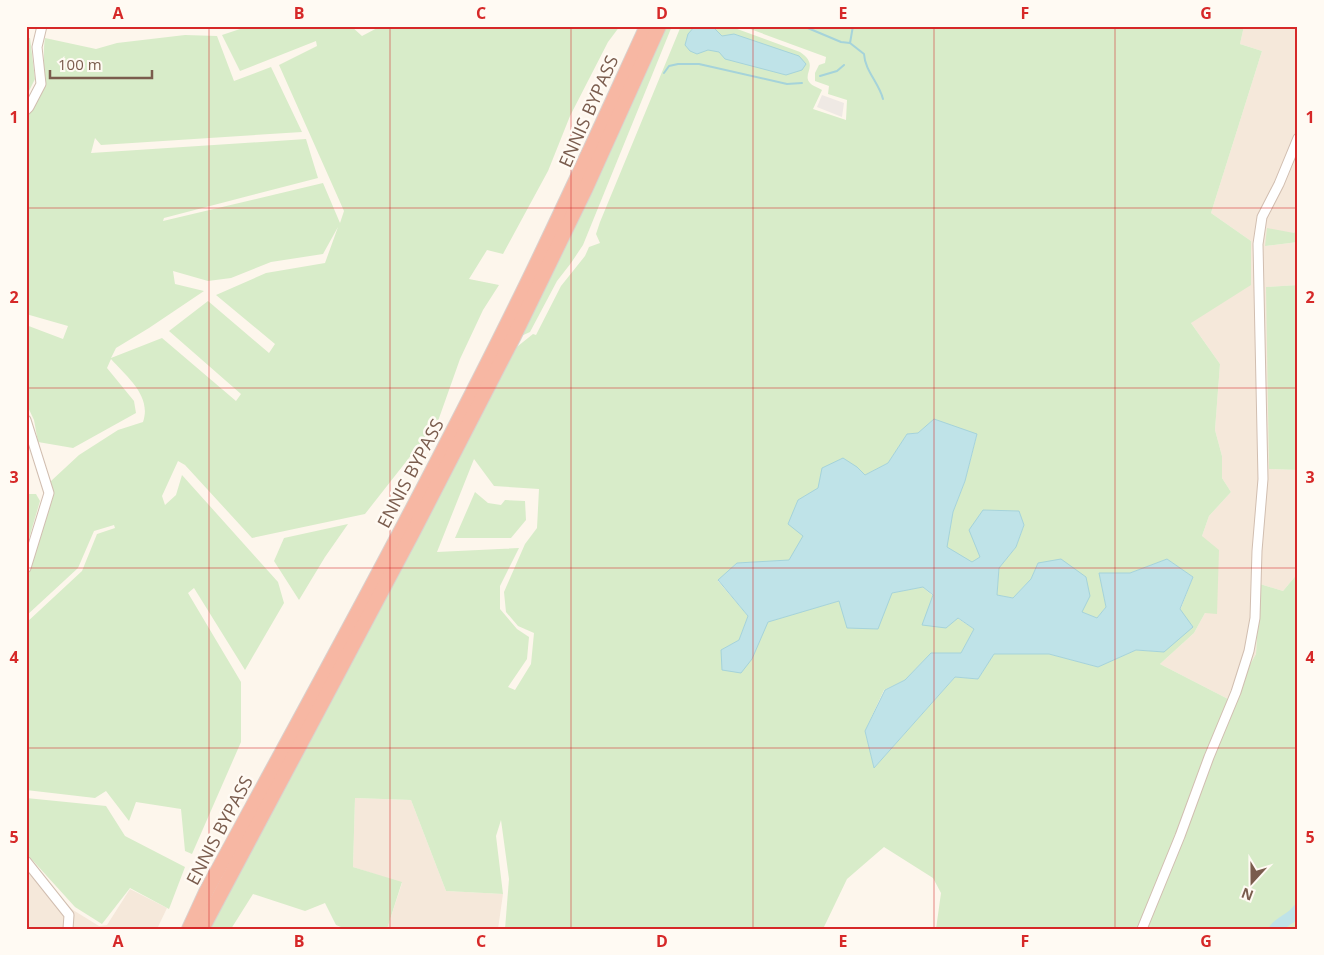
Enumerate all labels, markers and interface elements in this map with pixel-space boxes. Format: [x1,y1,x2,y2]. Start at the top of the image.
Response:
text: A [112,2,124,24]
text: B [294,2,304,24]
text: C [476,2,486,24]
text: D [656,2,668,24]
text: E [839,2,848,24]
text: F [1021,2,1029,24]
text: G [1200,2,1212,24]
scale bar [50,48,152,80]
street label: ENNIS BYPASS [553,51,623,171]
text: 100 m [58,54,102,74]
text: 1 [9,106,19,128]
text: 1 [1305,106,1315,128]
text: 2 [9,286,19,308]
text: 2 [1305,286,1315,308]
street label: ENNIS BYPASS [371,414,449,532]
text: 3 [9,466,19,488]
text: 3 [1305,466,1315,488]
text: 4 [9,646,19,668]
text: 4 [1305,646,1315,668]
street label: ENNIS BYPASS [180,771,258,889]
text: 5 [9,826,19,848]
text: 5 [1305,826,1315,848]
north arrow [1226,858,1276,908]
text: N [1238,884,1256,906]
text: A [112,930,124,952]
text: B [294,930,304,952]
text: C [476,930,486,952]
text: D [656,930,668,952]
text: E [839,930,848,952]
text: F [1021,930,1029,952]
text: G [1200,930,1212,952]

